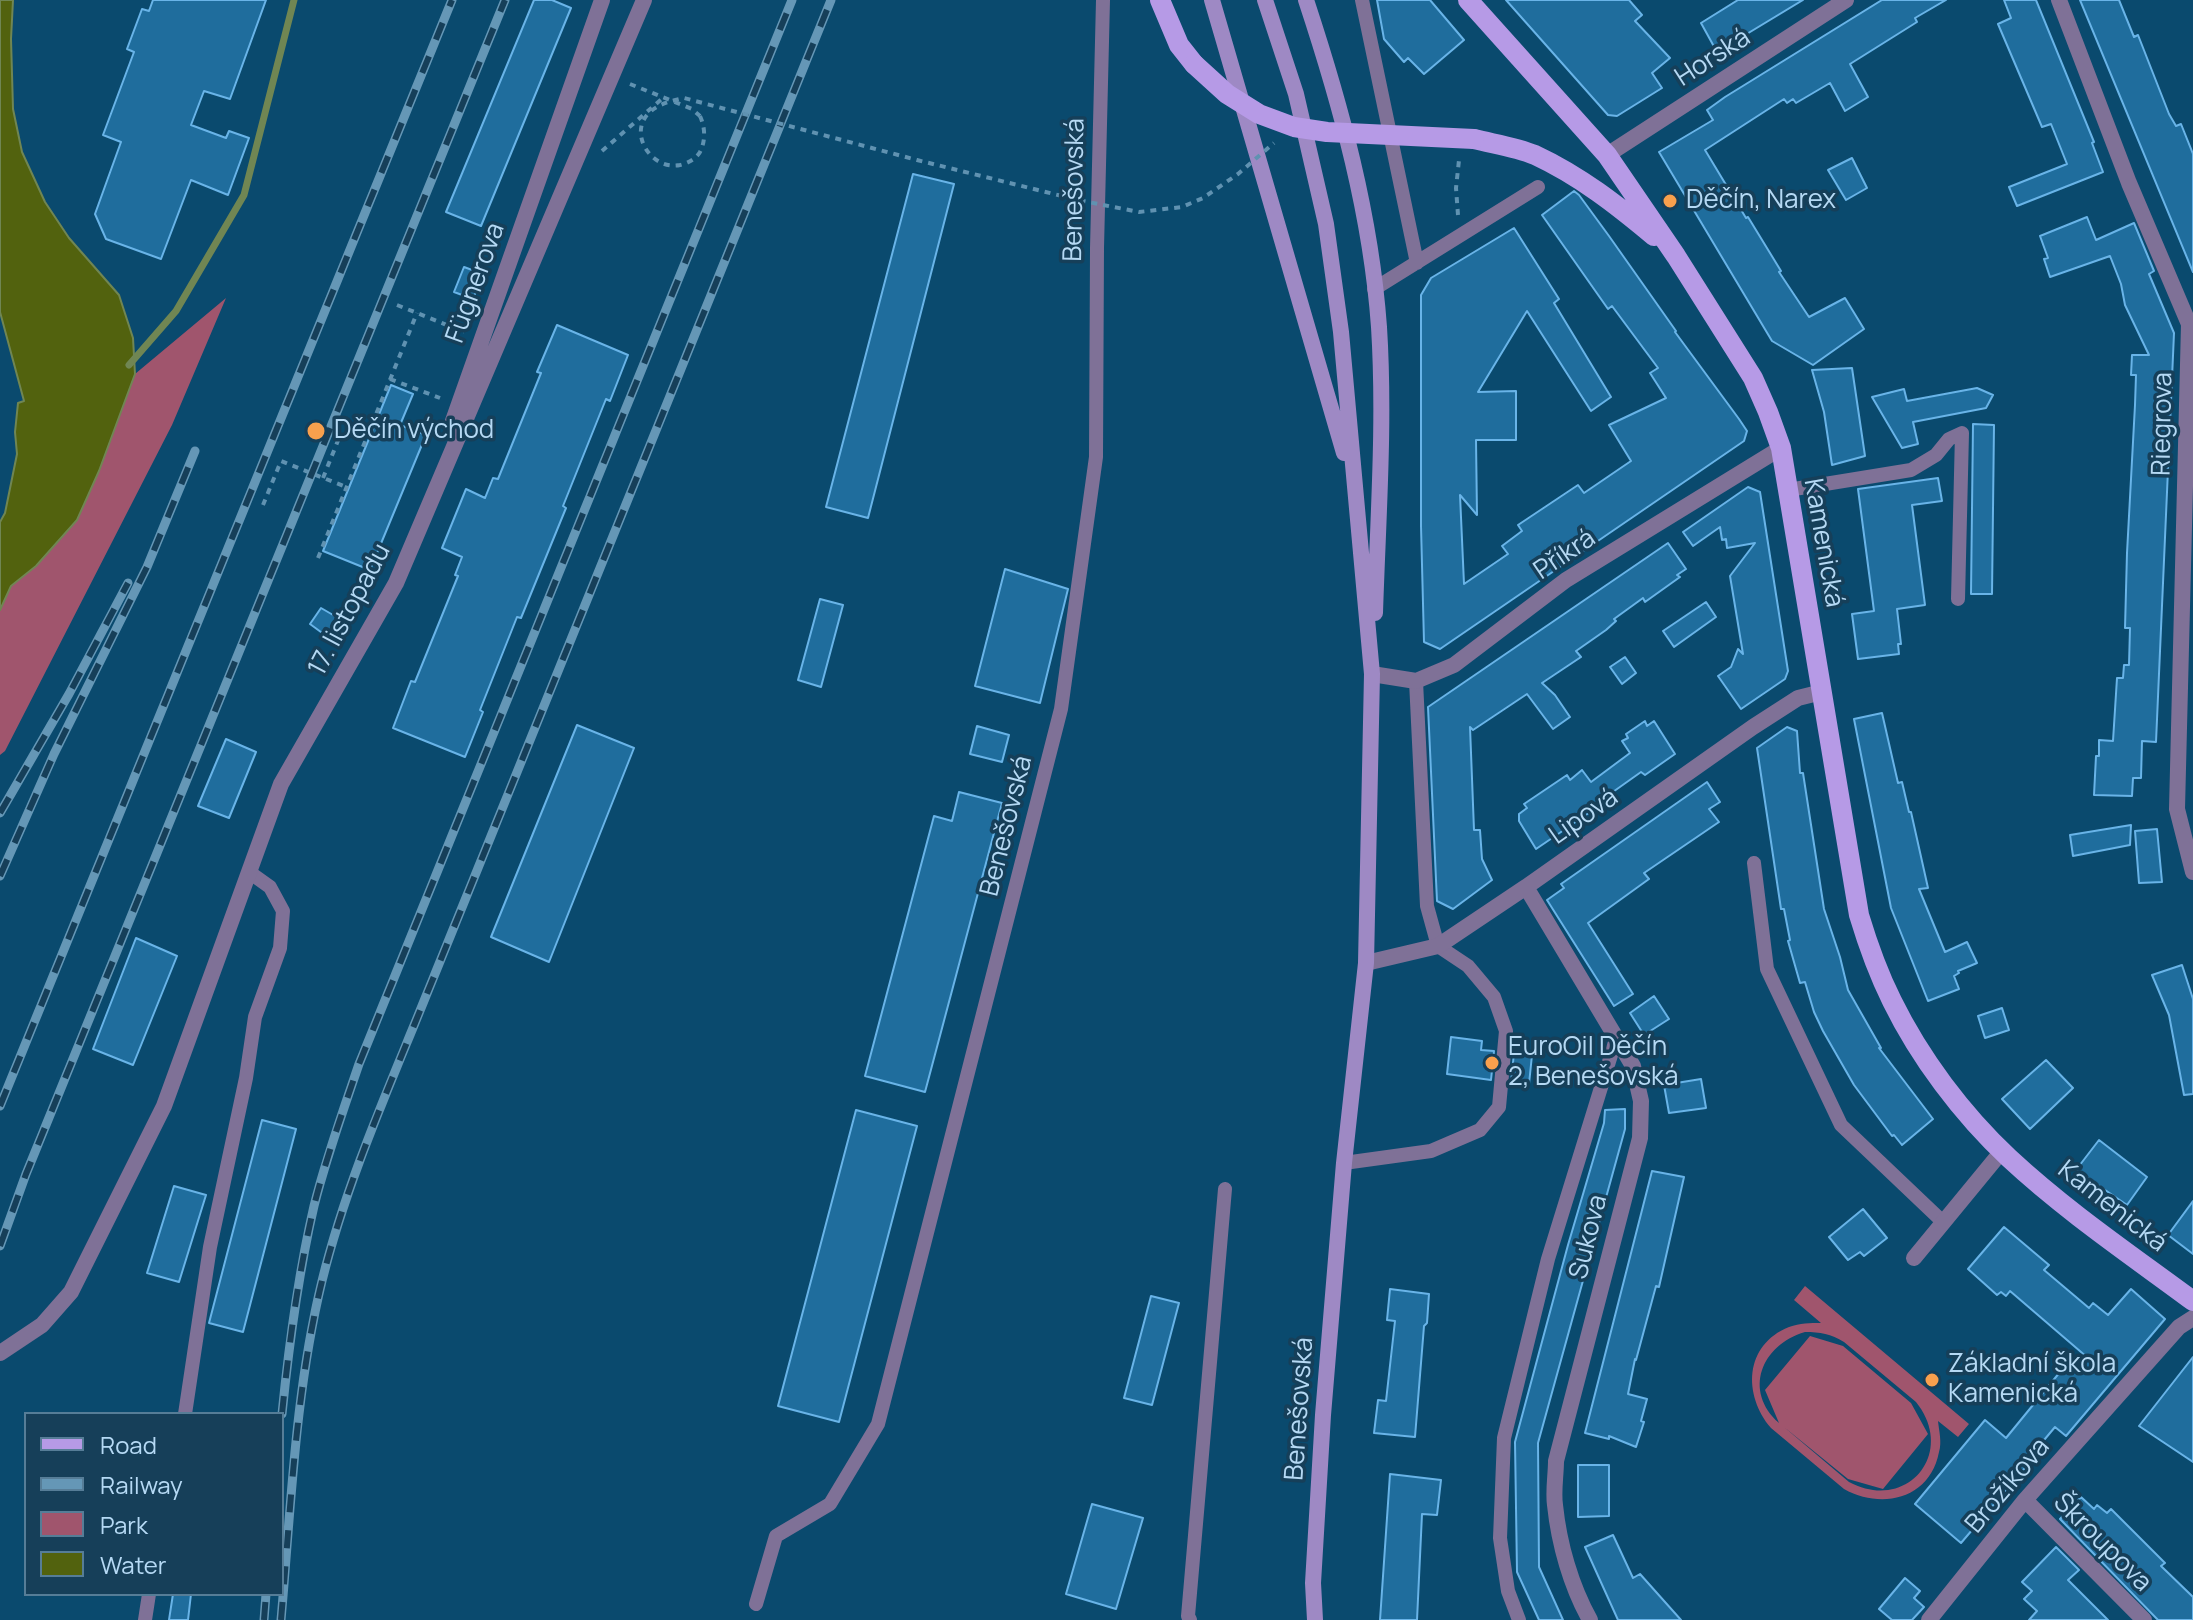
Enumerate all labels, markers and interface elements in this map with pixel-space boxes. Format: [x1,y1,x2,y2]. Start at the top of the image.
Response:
street label: Horská [1670,22,1756,94]
street label: Benešovská [1058,118,1092,262]
place label: Děčín, Narex [1686,185,1836,217]
marker: Děčín, Narex [1661,192,1679,210]
street label: Fügnerova [440,219,512,347]
street label: Riegrova [2146,372,2180,476]
place label: Děčín východ [334,415,494,447]
marker: Děčín východ [305,420,327,442]
street label: Kamenická [1796,476,1850,610]
street label: Příkrá [1528,523,1602,587]
street label: 17. listopadu [302,539,398,681]
street label: Benešovská [975,753,1039,899]
street label: Lipová [1544,782,1624,852]
place label: EuroOil Děčín 2, Benešovská [1508,1032,1678,1094]
marker: EuroOil Děčín 2, Benešovská [1483,1054,1501,1072]
street label: Kamenická [2051,1155,2173,1259]
street label: Sukova [1563,1192,1615,1282]
street label: Benešovská [1279,1336,1321,1482]
place label: Základní škola Kamenická [1948,1349,2116,1410]
marker: Základní škola Kamenická [1923,1371,1941,1389]
legend [24,1412,284,1596]
text: Road [100,1428,157,1461]
street label: Brožíkova [1959,1432,2057,1540]
text: Railway [100,1468,183,1501]
street label: Škroupova [2046,1487,2158,1599]
text: Park [100,1508,148,1541]
text: Water [100,1548,167,1581]

